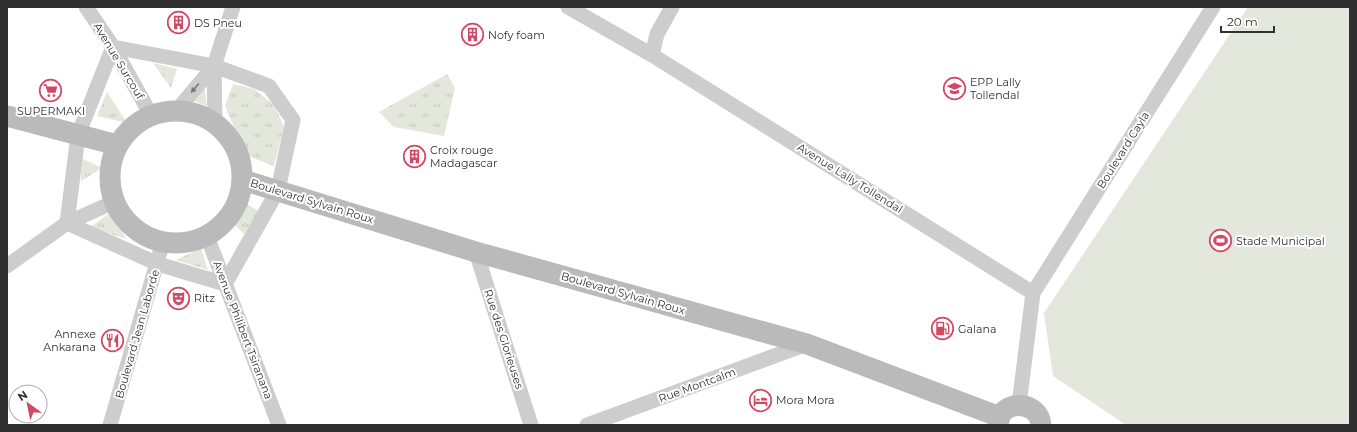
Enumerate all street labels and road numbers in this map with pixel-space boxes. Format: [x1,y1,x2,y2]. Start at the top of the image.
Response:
street label: Avenue Surcouf [91,20,148,103]
street label: Boulevard Cayla [1094,109,1152,191]
street label: Avenue Lally Tollendal [795,140,905,216]
street label: Boulevard Sylvain Roux [249,176,375,226]
street label: Avenue Philibert Tsiranana [210,259,276,401]
street label: Boulevard Jean Laborde [112,268,162,400]
street label: Boulevard Sylvain Roux [559,269,687,317]
street label: Rue des Glorieuses [481,287,527,391]
street label: Rue Montcalm [656,365,738,405]

